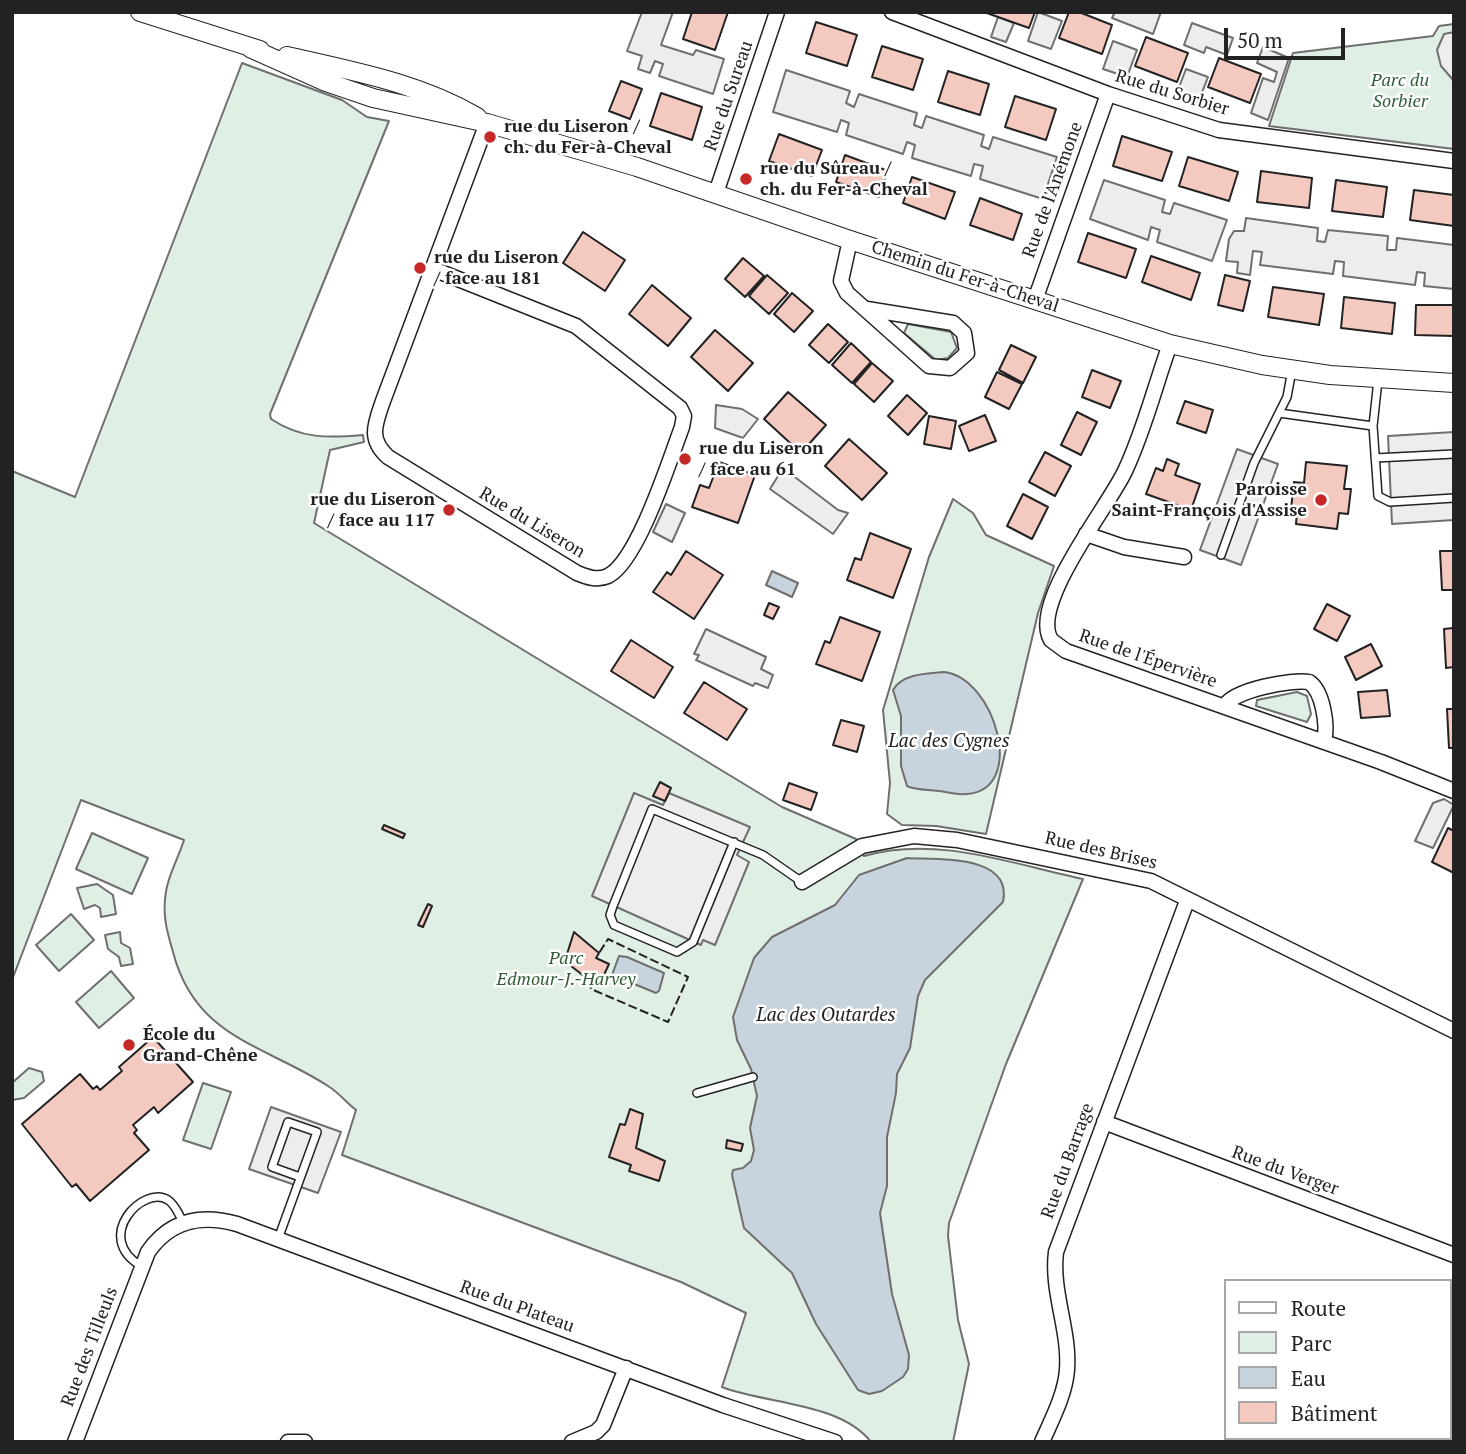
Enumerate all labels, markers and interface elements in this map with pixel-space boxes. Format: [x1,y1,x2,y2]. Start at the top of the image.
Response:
scale bar [1228,14,1349,58]
text: 50 m [1237,26,1283,54]
street label: Rue du Sureau [700,38,758,154]
street label: Rue du Sorbier [1113,65,1231,121]
park label: Parc du Sorbier [1371,70,1429,112]
place label: rue du Liseron / ch. du Fer-à-Cheval [504,116,672,158]
street label: Rue de l'Anémone [1018,119,1088,261]
marker: rue du Liseron / ch. du Fer-à-Cheval [482,129,498,145]
place label: rue du Sûreau / ch. du Fer-à-Cheval [760,158,928,200]
marker: rue du Sûreau / ch. du Fer-à-Cheval [738,171,754,187]
street label: Chemin du Fer-à-Cheval [869,236,1061,318]
place label: rue du Liseron / face au 181 [434,247,559,290]
marker: rue du Liseron / face au 181 [412,260,428,276]
place label: rue du Liseron / face au 61 [699,438,824,480]
marker: rue du Liseron / face au 61 [677,451,693,467]
place label: Paroisse Saint-François d'Assise [1112,479,1307,522]
street label: Rue du Liseron [475,483,589,563]
place label: rue du Liseron / face au 117 [310,489,435,532]
marker: Paroisse Saint-François d'Assise [1313,492,1329,508]
marker: rue du Liseron / face au 117 [441,502,457,518]
street label: Rue de l'Épervière [1076,625,1220,693]
water label: Lac des Cygnes [888,731,1010,753]
street label: Rue des Brises [1043,828,1159,874]
park label: Parc Edmour-J.-Harvey [497,948,635,990]
water label: Lac des Outardes [756,1005,896,1027]
place label: École du Grand-Chêne [143,1024,258,1066]
marker: École du Grand-Chêne [121,1037,137,1053]
street label: Rue du Barrage [1037,1100,1099,1222]
street label: Rue du Verger [1229,1142,1341,1200]
street label: Rue du Plateau [457,1276,577,1338]
legend [1224,1279,1452,1440]
street label: Rue des Tilleuls [57,1284,123,1410]
text: Route [1291,1294,1346,1322]
text: Parc [1291,1329,1332,1357]
text: Eau [1291,1364,1326,1392]
text: Bâtiment [1291,1399,1378,1427]

